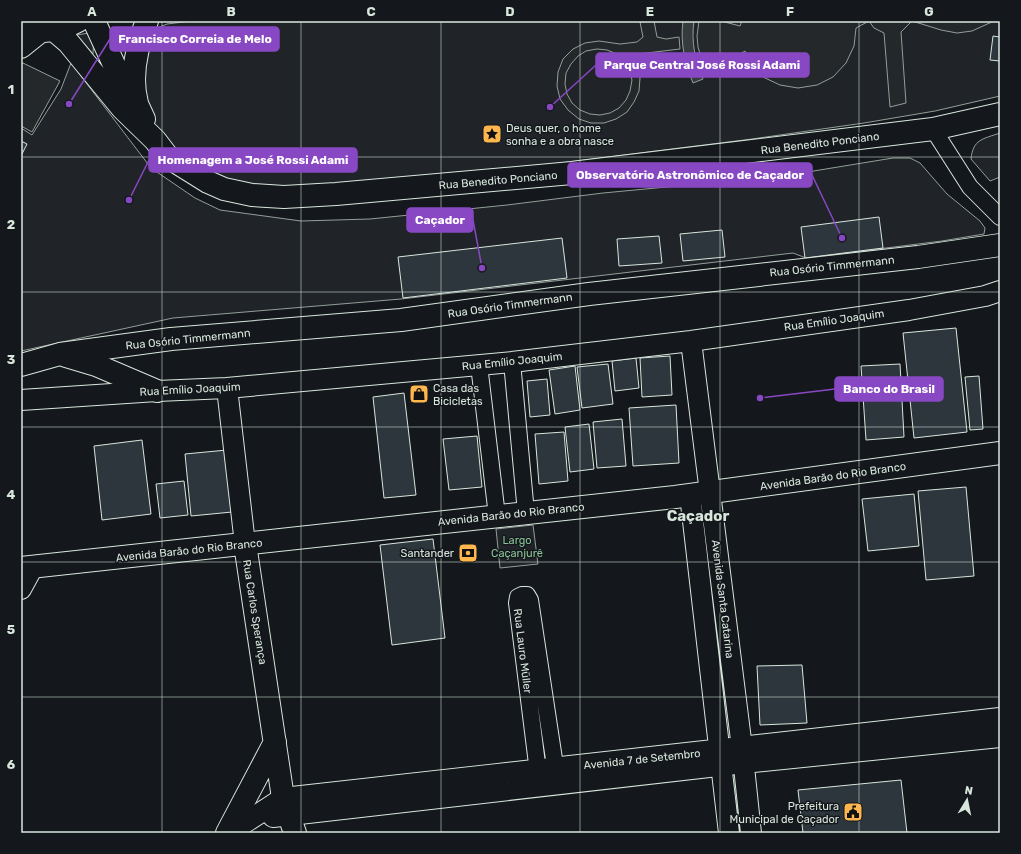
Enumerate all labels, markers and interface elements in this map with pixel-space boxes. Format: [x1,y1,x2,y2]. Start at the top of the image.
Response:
text: A [87,4,97,19]
text: B [226,4,236,19]
text: C [366,4,376,19]
text: D [505,4,515,19]
text: E [646,4,654,19]
text: F [786,4,794,19]
text: G [924,4,934,19]
callout: Francisco Correia de Melo [110,27,279,51]
text: Francisco Correia de Melo [118,32,272,46]
callout: Parque Central José Rossi Adami [596,53,809,77]
text: Parque Central José Rossi Adami [604,58,800,72]
text: 1 [8,82,14,97]
place label: Deus quer, o home sonha e a obra nasce [506,122,614,148]
place icon: Deus quer, o home sonha e a obra nasce [481,123,503,145]
street label: Rua Benedito Ponciano [760,130,880,157]
callout: Homenagem a José Rossi Adami [149,148,357,172]
text: Homenagem a José Rossi Adami [158,153,348,167]
callout: Observatório Astronômico de Caçador [568,163,812,187]
text: Observatório Astronômico de Caçador [576,168,804,182]
street label: Rua Benedito Ponciano [438,169,558,192]
callout: Caçador [407,208,473,232]
text: Caçador [415,213,466,227]
text: 2 [7,217,15,232]
street label: Rua Osório Timmermann [769,253,895,280]
street label: Rua Osório Timmermann [447,290,573,321]
street label: Rua Emílio Joaquim [783,307,885,334]
street label: Rua Osório Timmermann [125,326,251,353]
street label: Rua Emílio Joaquim [461,350,563,373]
text: 3 [7,352,16,367]
callout: Banco do Brasil [835,377,943,401]
street label: Rua Emílio Joaquim [139,380,241,399]
place label: Casa das Bicicletas [433,382,483,408]
text: Banco do Brasil [843,382,935,396]
shop icon: Casa das Bicicletas [408,383,430,405]
street label: Avenida Barão do Rio Branco [759,460,907,493]
text: 4 [7,487,16,502]
street label: Avenida Barão do Rio Branco [437,500,585,529]
district label: Caçador [667,507,729,525]
park label: Largo Caçanjurê [491,534,543,560]
street label: Avenida Barão do Rio Branco [115,536,263,565]
street label: Avenida Santa Catarina [709,539,736,659]
bank icon: Santander [457,542,479,564]
place label: Santander [401,547,455,560]
street label: Rua Carlos Sperança [240,559,269,665]
street label: Rua Lauro Müller [511,608,534,695]
text: 5 [7,622,15,637]
street label: Avenida 7 de Setembro [583,747,701,772]
text: 6 [7,757,16,772]
north arrow [947,780,987,820]
text: N [964,784,974,798]
place label: Prefeitura Municipal de Caçador [730,800,840,826]
public building icon: Prefeitura Municipal de Caçador [842,801,864,823]

